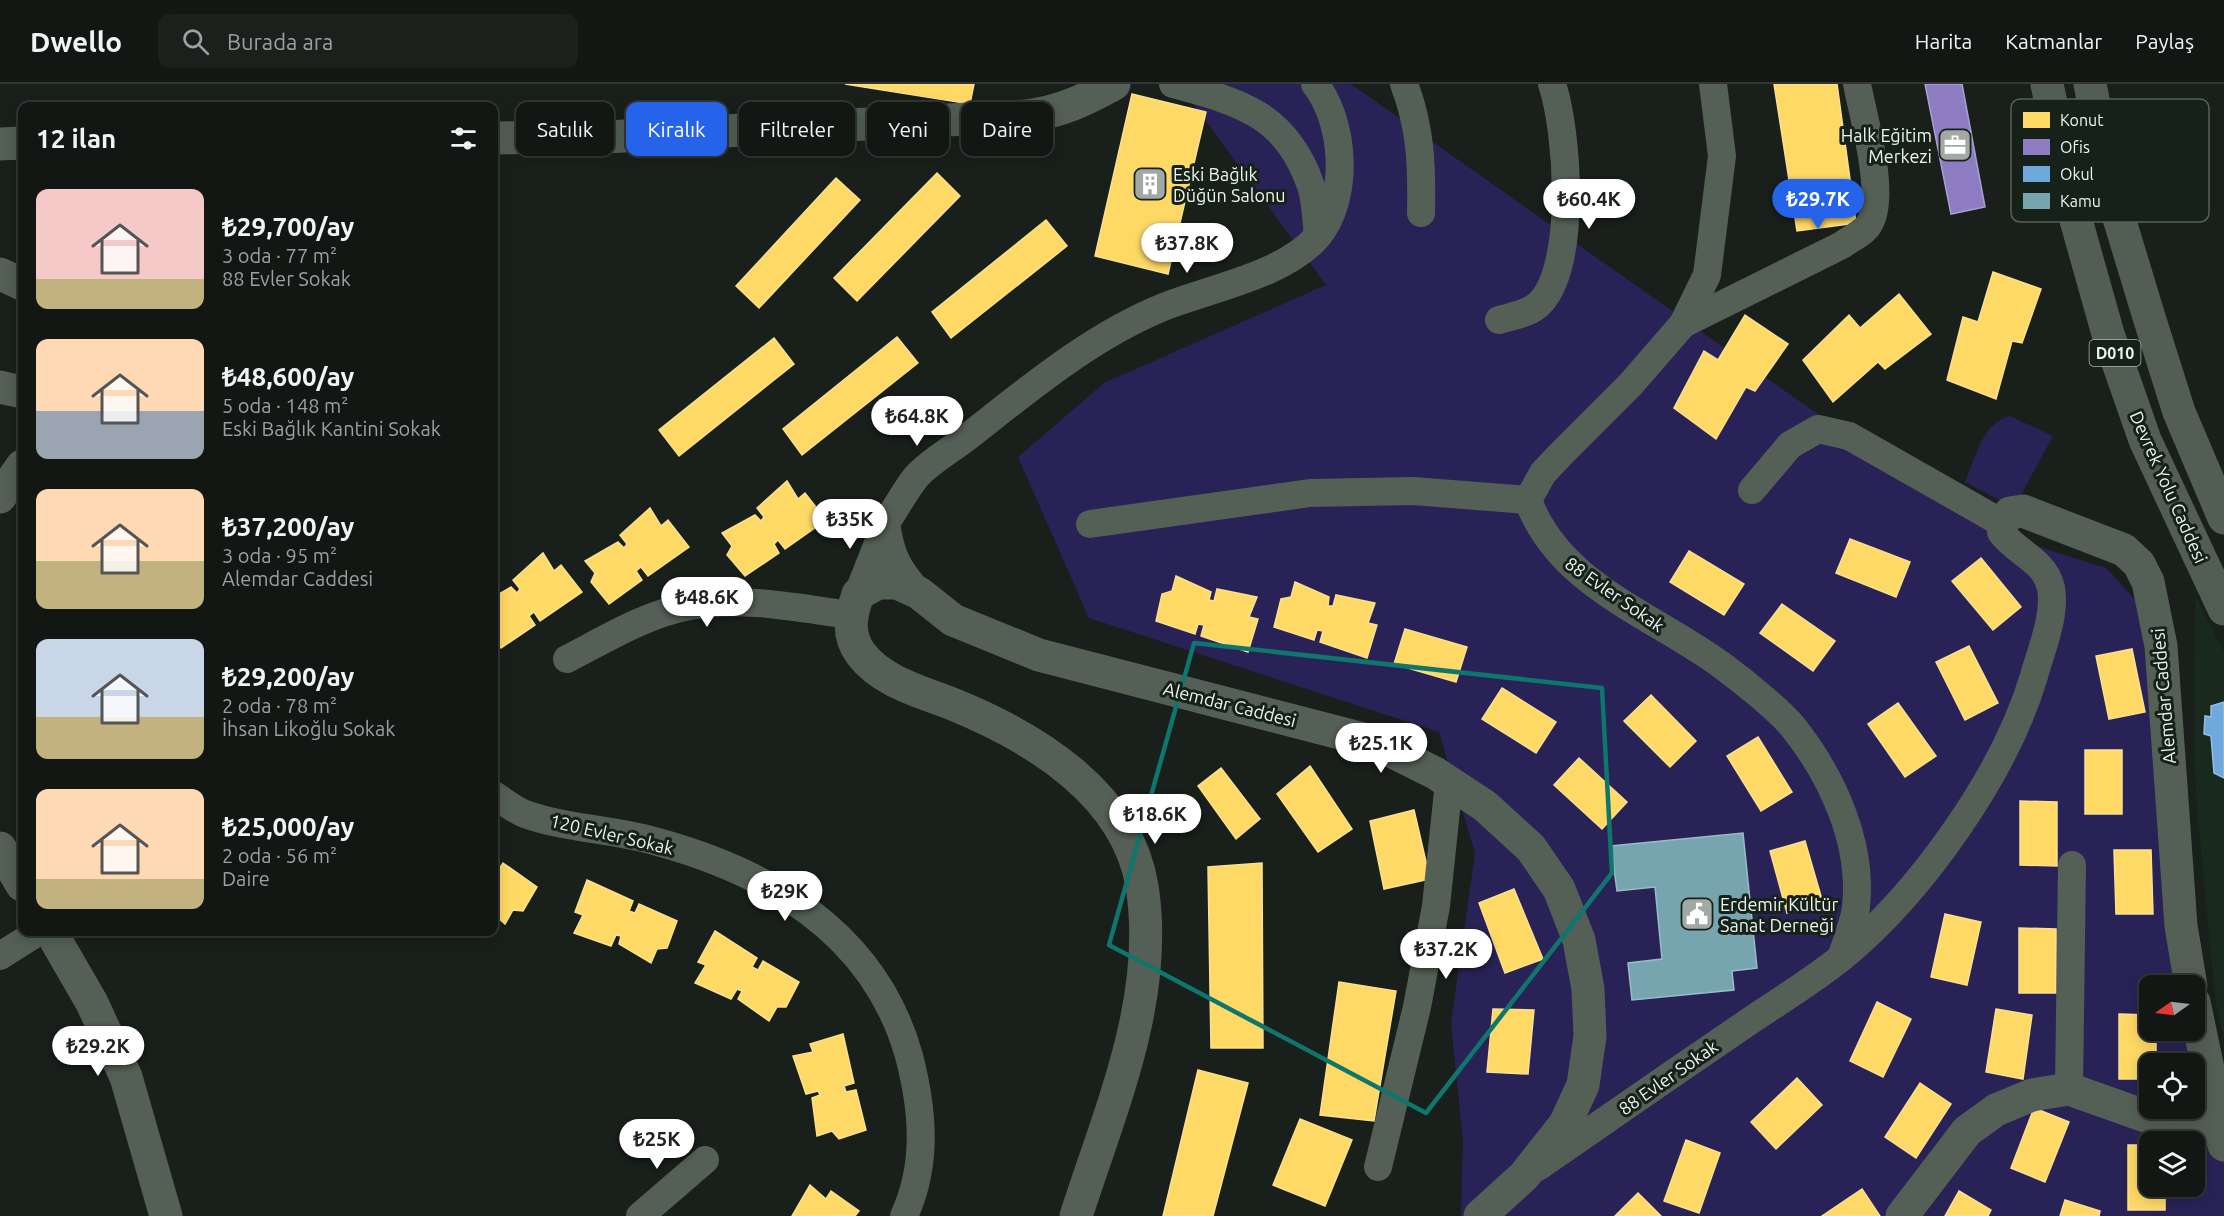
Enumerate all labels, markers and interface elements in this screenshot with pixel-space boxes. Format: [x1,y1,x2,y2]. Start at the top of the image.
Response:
search box [158,14,578,68]
icon: search [179,25,212,58]
text: Dwello [30,26,122,57]
text: Burada ara [227,29,333,54]
text: Harita [1915,29,1972,53]
text: Katmanlar [2005,29,2102,53]
text: Paylaş [2135,29,2194,53]
legend [2011,99,2209,222]
chip: Satılık [516,102,614,156]
chip: Kiralık [626,102,727,156]
chip: Filtreler [739,102,855,156]
chip: Yeni [867,102,949,156]
chip: Daire [961,102,1053,156]
text: Konut [2060,111,2104,129]
icon: filters [447,122,480,155]
text: 12 ilan [36,124,116,153]
place label: Halk Eğitim Merkezi [1841,125,1932,166]
office icon: Halk Eğitim Merkezi [1937,127,1973,163]
text: Ofis [2060,138,2090,156]
place label: Eski Bağlık Düğün Salonu [1173,164,1286,205]
text: Okul [2060,165,2094,183]
building icon: Eski Bağlık Düğün Salonu [1132,166,1168,202]
pin: ₺60.4K [1540,179,1638,230]
pin: ₺29.7K [1769,179,1867,230]
text: ₺60.4K [1557,187,1621,210]
text: ₺29.7K [1786,187,1850,210]
text: Kamu [2060,192,2101,210]
text: ₺29,700/ay [222,212,354,241]
icon: home [84,213,156,285]
pin: ₺37.8K [1138,223,1236,274]
text: ₺37.8K [1155,231,1219,254]
text: 3 oda · 77 m² [222,244,337,267]
text: 88 Evler Sokak [222,267,351,290]
road number: D010 [2090,340,2140,366]
text: ₺48,600/ay [222,362,354,391]
icon: home [84,363,156,435]
text: 5 oda · 148 m² [222,394,348,417]
pin: ₺64.8K [868,396,966,447]
text: ₺64.8K [885,404,949,427]
street label: Devrek Yolu Caddesi [2126,408,2212,566]
text: Eski Bağlık Kantini Sokak [222,417,441,440]
pin: ₺35K [814,499,886,550]
text: ₺35K [826,507,874,530]
text: ₺37,200/ay [222,512,354,541]
icon: home [84,513,156,585]
text: 3 oda · 95 m² [222,544,337,567]
street label: 88 Evler Sokak [1562,553,1668,635]
text: Alemdar Caddesi [222,567,373,590]
pin: ₺48.6K [658,577,756,628]
text: ₺48.6K [675,585,739,608]
street label: Alemdar Caddesi [2147,627,2179,765]
text: ₺29,200/ay [222,662,354,691]
icon: home [84,663,156,735]
street label: Alemdar Caddesi [1162,678,1298,730]
text: 2 oda · 78 m² [222,694,337,717]
text: İhsan Likoğlu Sokak [222,717,395,740]
pin: ₺25.1K [1332,723,1430,774]
text: ₺25.1K [1349,731,1413,754]
pin: ₺18.6K [1106,794,1204,845]
text: ₺18.6K [1123,802,1187,825]
street label: 120 Evler Sokak [548,810,676,858]
text: ₺25,000/ay [222,812,354,841]
icon: home [84,813,156,885]
text: 2 oda · 56 m² [222,844,337,867]
text: Daire [222,867,270,890]
pin: ₺29K [749,871,821,922]
text: ₺29K [761,879,809,902]
place label: Erdemir Kültür Sanat Derneği [1720,894,1838,935]
public building icon: Erdemir Kültür Sanat Derneği [1679,896,1715,932]
pin: ₺37.2K [1397,929,1495,980]
text: ₺37.2K [1414,937,1478,960]
north arrow [2139,975,2205,1041]
map controls [2139,975,2205,1197]
pin: ₺29.2K [49,1026,147,1077]
text: ₺29.2K [66,1034,130,1057]
street label: 88 Evler Sokak [1615,1036,1721,1118]
button: locate [2139,1053,2205,1119]
pin: ₺25K [621,1119,693,1170]
text: ₺25K [633,1127,681,1150]
button: layers [2139,1131,2205,1197]

